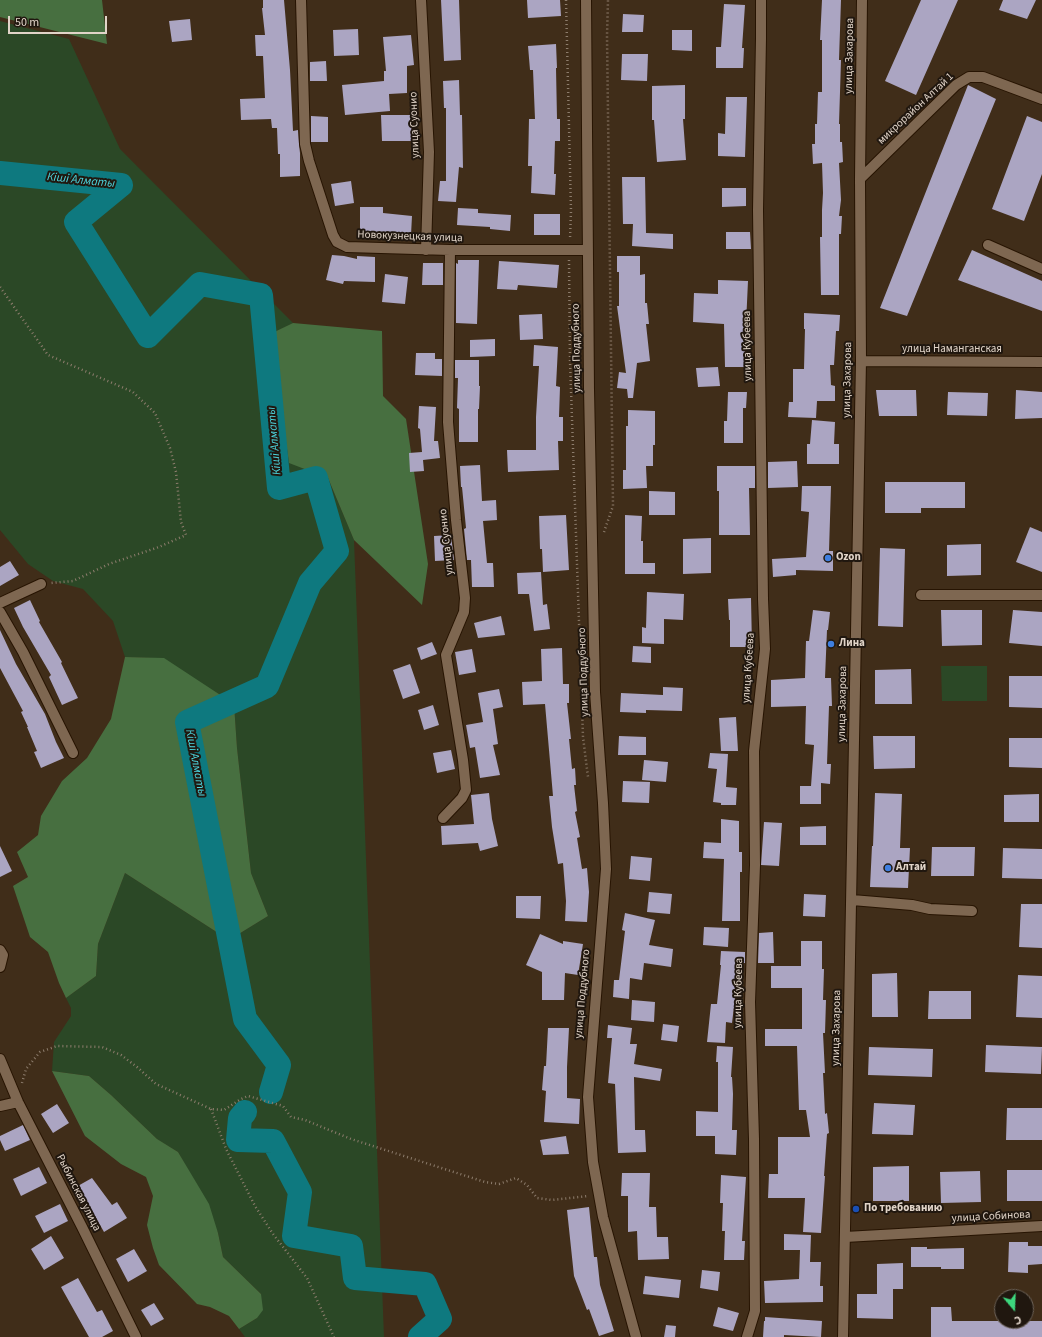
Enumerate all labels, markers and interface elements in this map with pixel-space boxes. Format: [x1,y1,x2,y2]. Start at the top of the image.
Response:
scale bar [10,8,109,34]
text: 50 m [15,14,39,31]
street label: улица Захарова [843,18,857,94]
street label: микрорайон Алтай 1 [875,70,957,148]
street label: улица Суонио [407,91,423,159]
water label: Кіші Алматы [46,170,116,192]
street label: Новокузнецкая улица [357,229,463,245]
street label: улица Поддубного [570,303,584,393]
street label: улица Кубеева [741,311,755,381]
street label: улица Захарова [841,342,855,418]
street label: улица Наманганская [902,343,1002,357]
water label: Кіші Алматы [265,406,285,476]
street label: улица Суонио [437,508,457,576]
place label: Ozon [836,551,861,565]
marker: Ozon [823,553,833,563]
street label: улица Поддубного [576,627,592,717]
street label: улица Кубеева [740,632,758,704]
place label: Лина [839,637,865,651]
marker: Лина [826,639,836,649]
street label: улица Захарова [836,666,850,742]
water label: Кіші Алматы [181,728,209,798]
place label: Алтай [896,861,926,875]
marker: Алтай [883,863,893,873]
street label: улица Поддубного [573,949,593,1039]
street label: улица Кубеева [732,958,746,1028]
street label: улица Захарова [830,990,844,1066]
street label: Рыбинская улица [53,1152,103,1234]
place label: По требованию [864,1202,942,1216]
marker: По требованию [851,1204,861,1214]
street label: улица Собинова [951,1208,1031,1226]
north arrow [994,1289,1034,1329]
text: С [1012,1312,1023,1328]

